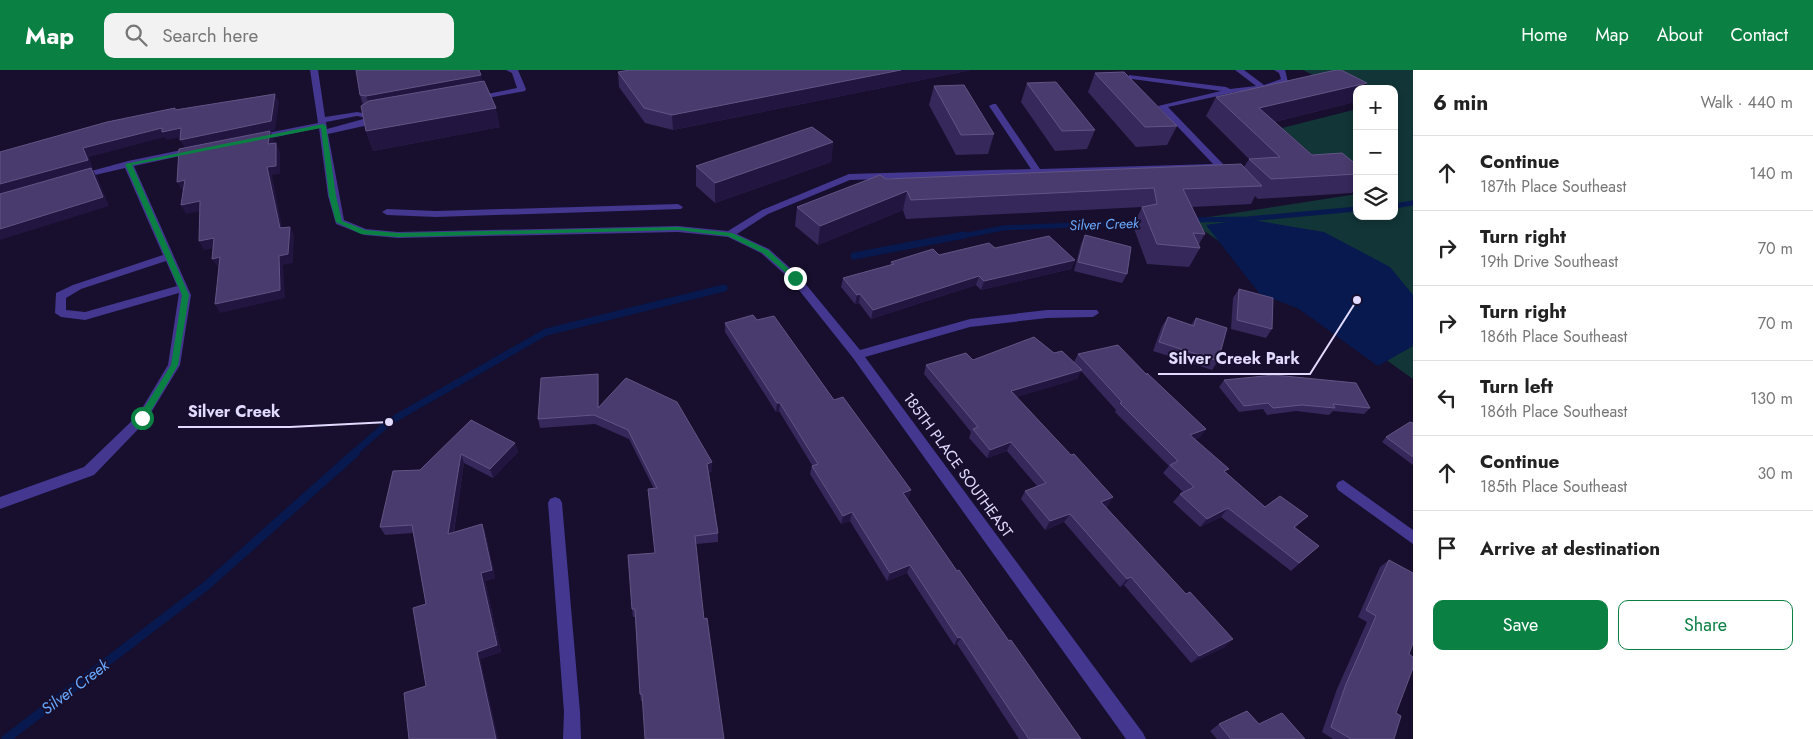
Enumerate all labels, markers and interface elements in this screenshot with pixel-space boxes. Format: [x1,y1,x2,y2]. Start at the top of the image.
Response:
search box [104,13,454,58]
text: Map [25,18,74,53]
icon: search [122,21,150,49]
text: Search here [162,22,258,49]
text: Home [1521,22,1567,48]
text: Map [1595,22,1629,48]
text: About [1657,22,1702,48]
text: Contact [1730,22,1788,48]
map controls [1353,85,1398,220]
button: + [1353,85,1398,130]
text: 6 min [1433,88,1488,118]
text: Walk · 440 m [1700,91,1793,114]
button: − [1353,130,1398,175]
text: Continue [1480,148,1559,175]
icon: ahead [1433,159,1461,187]
text: 140 m [1750,162,1793,185]
button: layers [1353,175,1398,220]
text: 187th Place Southeast [1480,175,1626,198]
water label: Silver Creek [1069,213,1140,235]
text: Turn right [1480,223,1566,250]
icon: right [1433,234,1461,262]
text: 70 m [1758,237,1793,260]
text: 19th Drive Southeast [1480,250,1618,273]
route end [784,267,807,290]
text: Turn right [1480,298,1566,325]
icon: right [1433,309,1461,337]
text: 70 m [1758,312,1793,335]
text: 186th Place Southeast [1480,325,1627,348]
callout: Silver Creek Park [1158,343,1310,374]
text: Silver Creek Park [1168,347,1300,370]
text: Turn left [1480,373,1553,400]
icon: left [1433,384,1461,412]
text: 130 m [1750,387,1793,410]
street label: 185TH PLACE SOUTHEAST [898,388,1018,542]
callout: Silver Creek [178,396,290,427]
text: Silver Creek [188,400,281,423]
text: 186th Place Southeast [1480,400,1627,423]
route start [131,407,154,430]
text: Continue [1480,448,1559,475]
icon: ahead [1433,459,1461,487]
text: 30 m [1757,462,1793,485]
text: 185th Place Southeast [1480,475,1627,498]
icon: arrive [1433,534,1461,562]
text: Arrive at destination [1480,535,1660,562]
button: Save [1433,600,1608,650]
button: Share [1618,600,1793,650]
water label: Silver Creek [36,653,115,720]

